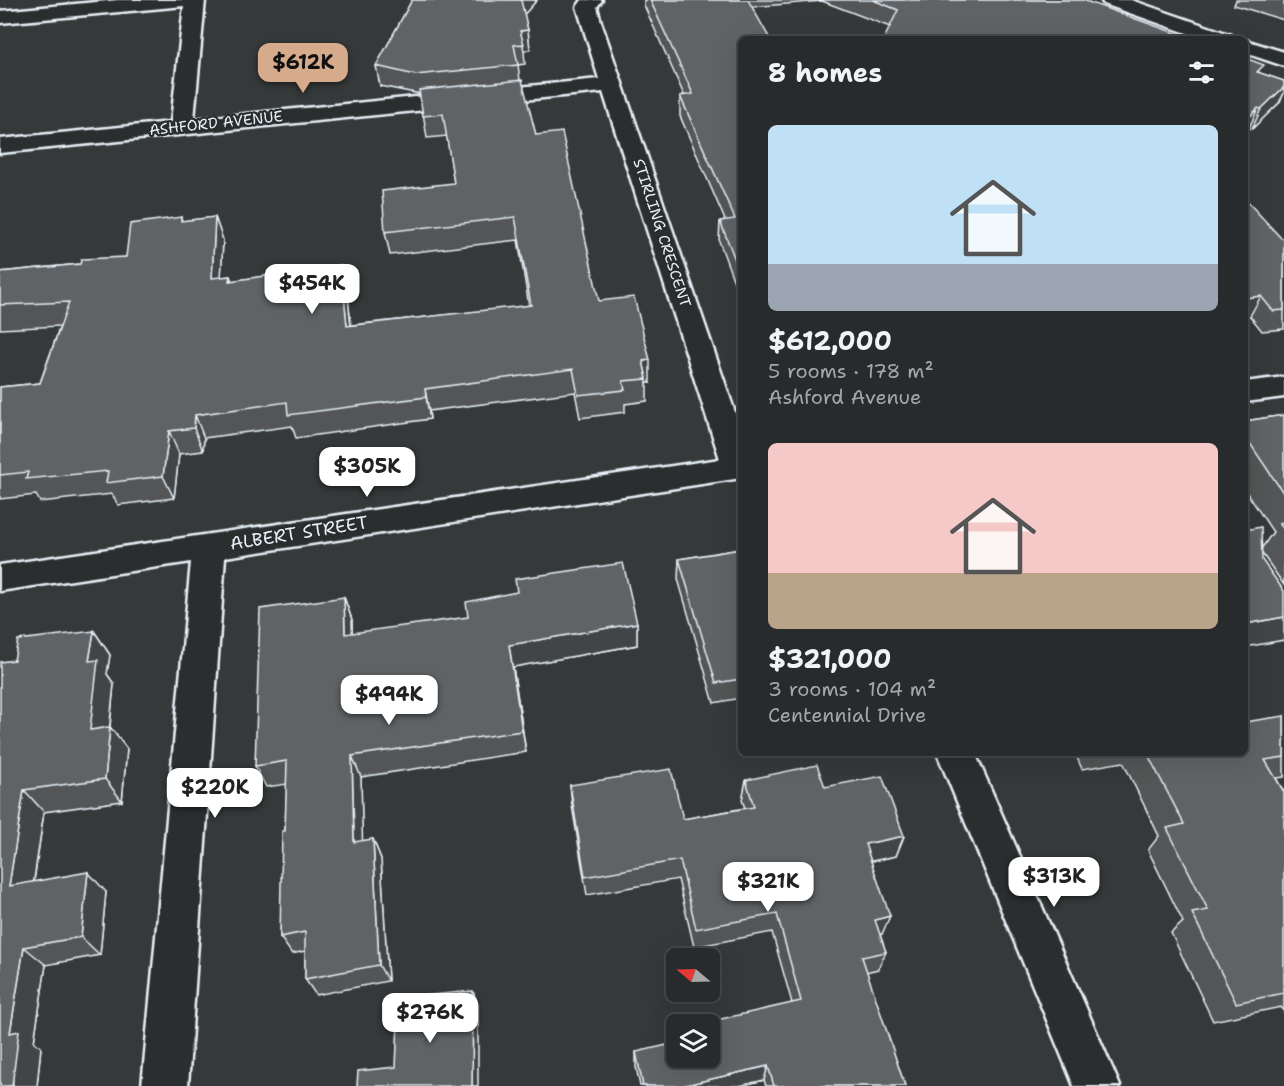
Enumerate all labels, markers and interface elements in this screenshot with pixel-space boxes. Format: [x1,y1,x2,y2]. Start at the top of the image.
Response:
pin: $612K [261,43,345,94]
text: $612K [272,49,334,75]
text: 8 homes [768,55,882,90]
icon: filters [1185,56,1218,89]
street label: ASHFORD AVENUE [148,106,284,140]
street label: STIRLING CRESCENT [628,156,696,310]
icon: home [939,164,1047,272]
pin: $454K [270,264,354,315]
text: $454K [279,270,346,296]
text: $612,000 [768,323,892,358]
text: 5 rooms · 178 m² [768,358,934,384]
text: Ashford Avenue [768,384,921,410]
pin: $305K [325,447,409,498]
text: $305K [333,453,401,479]
icon: home [939,482,1047,590]
street label: ALBERT STREET [228,510,370,556]
text: $321,000 [768,641,892,676]
pin: $494K [347,675,431,726]
text: 3 rooms · 104 m² [768,676,936,702]
text: $494K [355,681,423,707]
text: Centennial Drive [768,702,926,728]
pin: $220K [173,768,257,819]
text: $220K [181,774,249,800]
pin: $313K [1012,857,1096,908]
pin: $321K [726,862,810,913]
text: $313K [1022,863,1086,889]
text: $321K [737,868,799,894]
north arrow [666,948,720,1002]
map controls [666,948,720,1068]
pin: $276K [388,993,472,1044]
text: $276K [396,999,464,1025]
button: layers [666,1014,720,1068]

